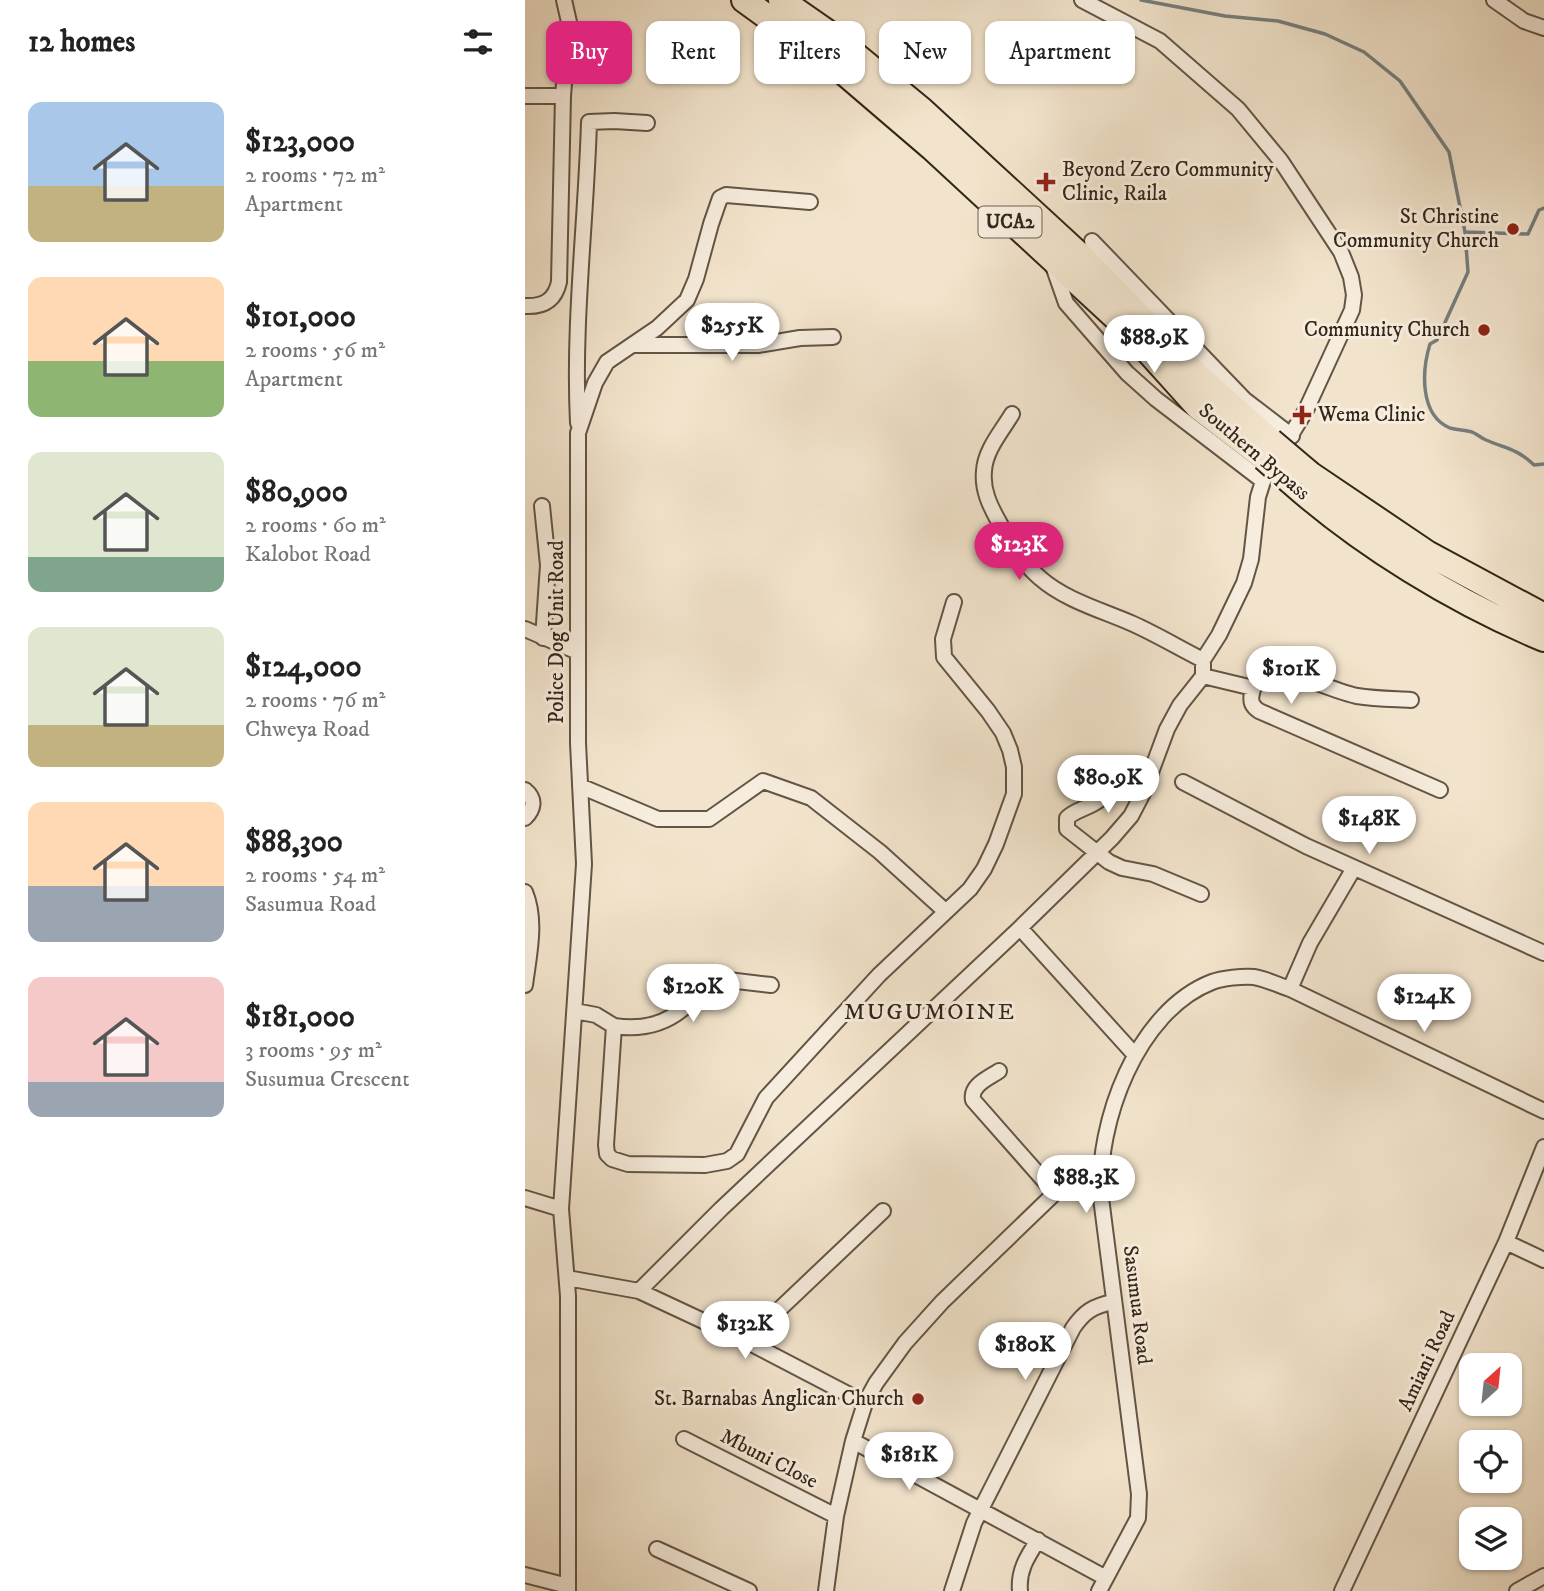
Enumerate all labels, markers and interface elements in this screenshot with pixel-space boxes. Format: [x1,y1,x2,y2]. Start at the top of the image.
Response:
chip: Buy [546,21,632,84]
chip: Rent [646,21,740,84]
chip: Filters [754,21,865,84]
chip: New [879,21,971,84]
chip: Apartment [985,21,1135,84]
icon: filters [459,23,497,61]
text: 12 homes [28,24,135,61]
text: $123,000 [245,124,355,161]
icon: home [84,130,168,214]
place label: Beyond Zero Community Clinic, Raila [1062,157,1274,207]
text: 2 rooms · 72 m² [245,161,385,190]
marker: Beyond Zero Community Clinic, Raila [1036,172,1056,192]
text: Apartment [245,190,343,219]
place label: St Christine Community Church [1333,204,1499,254]
road number: UCA2 [979,206,1041,238]
marker: St Christine Community Church [1505,221,1521,237]
text: $101,000 [245,299,356,336]
pin: $255K [683,304,781,363]
icon: home [84,305,168,389]
text: $255K [701,311,763,340]
pin: $88.9K [1097,316,1211,375]
place label: Community Church [1304,317,1470,343]
marker: Community Church [1476,322,1492,338]
text: $88.9K [1120,323,1188,352]
text: 2 rooms · 56 m² [245,336,385,365]
text: Apartment [245,365,343,394]
street label: Southern Bypass [1193,398,1315,506]
place label: Wema Clinic [1317,402,1425,428]
marker: Wema Clinic [1292,405,1312,425]
text: $80,900 [245,474,348,511]
icon: home [84,480,168,564]
text: 2 rooms · 60 m² [245,511,386,540]
pin: $123K [970,522,1068,582]
text: $123K [990,530,1048,559]
text: Kalobot Road [245,540,371,569]
street label: Police Dog Unit Road [544,540,570,724]
pin: $101K [1242,646,1340,706]
text: $124,000 [245,649,362,686]
text: $101K [1262,654,1320,683]
icon: home [84,655,168,739]
text: 2 rooms · 76 m² [245,686,385,715]
text: Chweya Road [245,715,370,744]
pin: $80.9K [1051,756,1165,815]
text: $80.9K [1073,763,1143,792]
pin: $148K [1320,796,1418,856]
text: $148K [1338,804,1400,833]
text: $88,300 [245,824,343,861]
icon: home [84,830,168,914]
text: 2 rooms · 54 m² [245,861,385,890]
text: Sasumua Road [245,890,376,919]
pin: $120K [644,964,742,1024]
text: $120K [663,972,723,1001]
pin: $124K [1375,974,1473,1034]
text: $124K [1393,982,1455,1011]
district label: MUGUMOINE [844,998,1016,1027]
text: $181,000 [245,999,355,1036]
icon: home [84,1005,168,1089]
text: 3 rooms · 95 m² [245,1036,382,1065]
text: Susumua Crescent [245,1065,410,1094]
pin: $88.3K [1029,1156,1143,1215]
text: $88.3K [1053,1163,1119,1192]
street label: Sasumua Road [1117,1244,1157,1367]
pin: $132K [696,1302,794,1361]
street label: Amiani Road [1392,1306,1462,1415]
text: $132K [716,1309,774,1338]
pin: $180K [976,1322,1074,1382]
text: $180K [994,1330,1056,1359]
north arrow [1459,1353,1523,1416]
map controls [1459,1353,1522,1570]
place label: St. Barnabas Anglican Church [654,1386,904,1412]
marker: St. Barnabas Anglican Church [910,1391,926,1407]
street label: Mbuni Close [716,1423,822,1495]
button: locate [1459,1430,1522,1493]
pin: $181K [860,1432,958,1492]
text: $181K [880,1440,938,1469]
button: layers [1459,1507,1522,1570]

